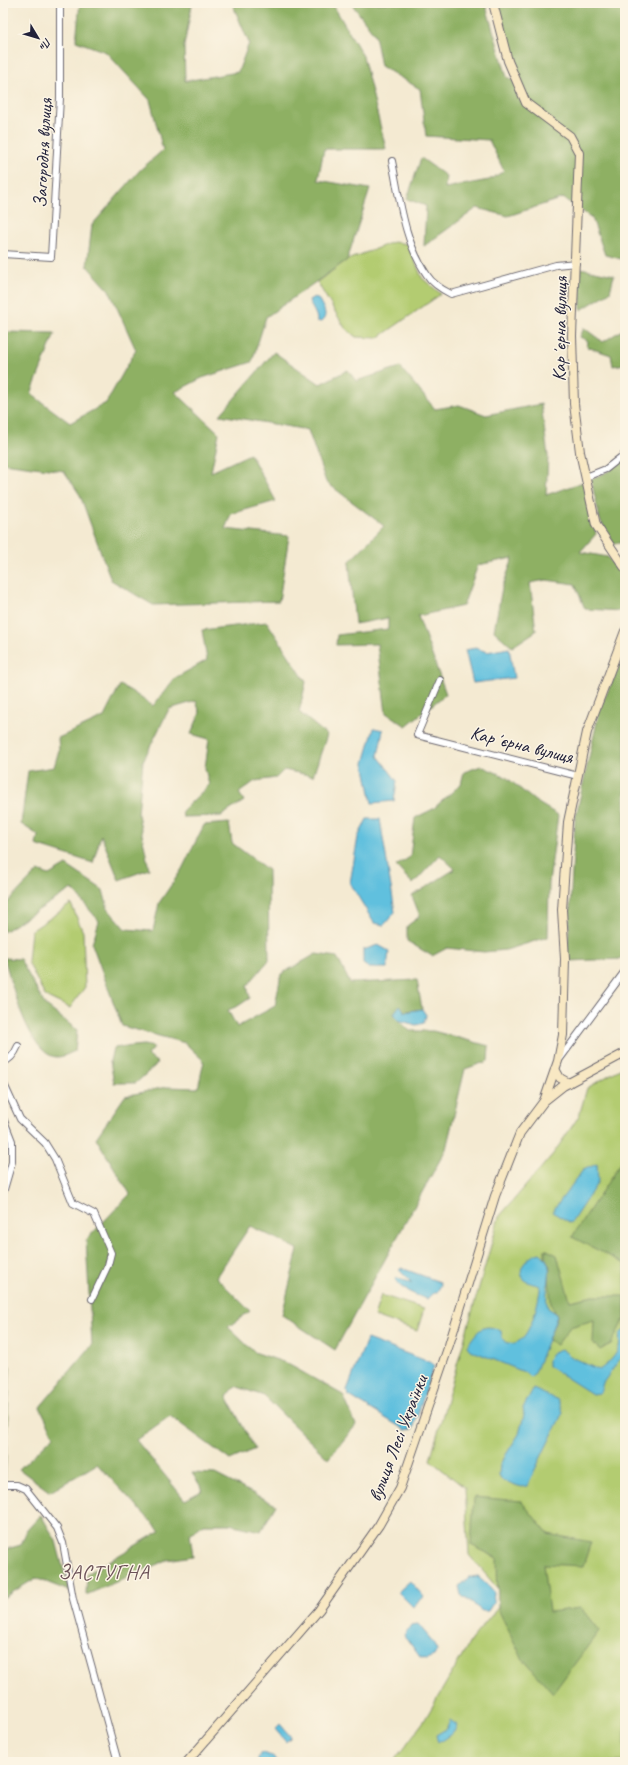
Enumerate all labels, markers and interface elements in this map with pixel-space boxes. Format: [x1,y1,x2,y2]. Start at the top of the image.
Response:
north arrow [18,18,58,58]
text: Пн [36,35,55,54]
street label: Загородня вулиця [28,97,58,208]
street label: Карʼєрна вулиця [547,275,573,382]
street label: Карʼєрна вулиця [468,721,577,770]
street label: вулиця Лесі Українки [363,1371,433,1505]
district label: ЗАСТУГНА [58,1559,150,1585]

